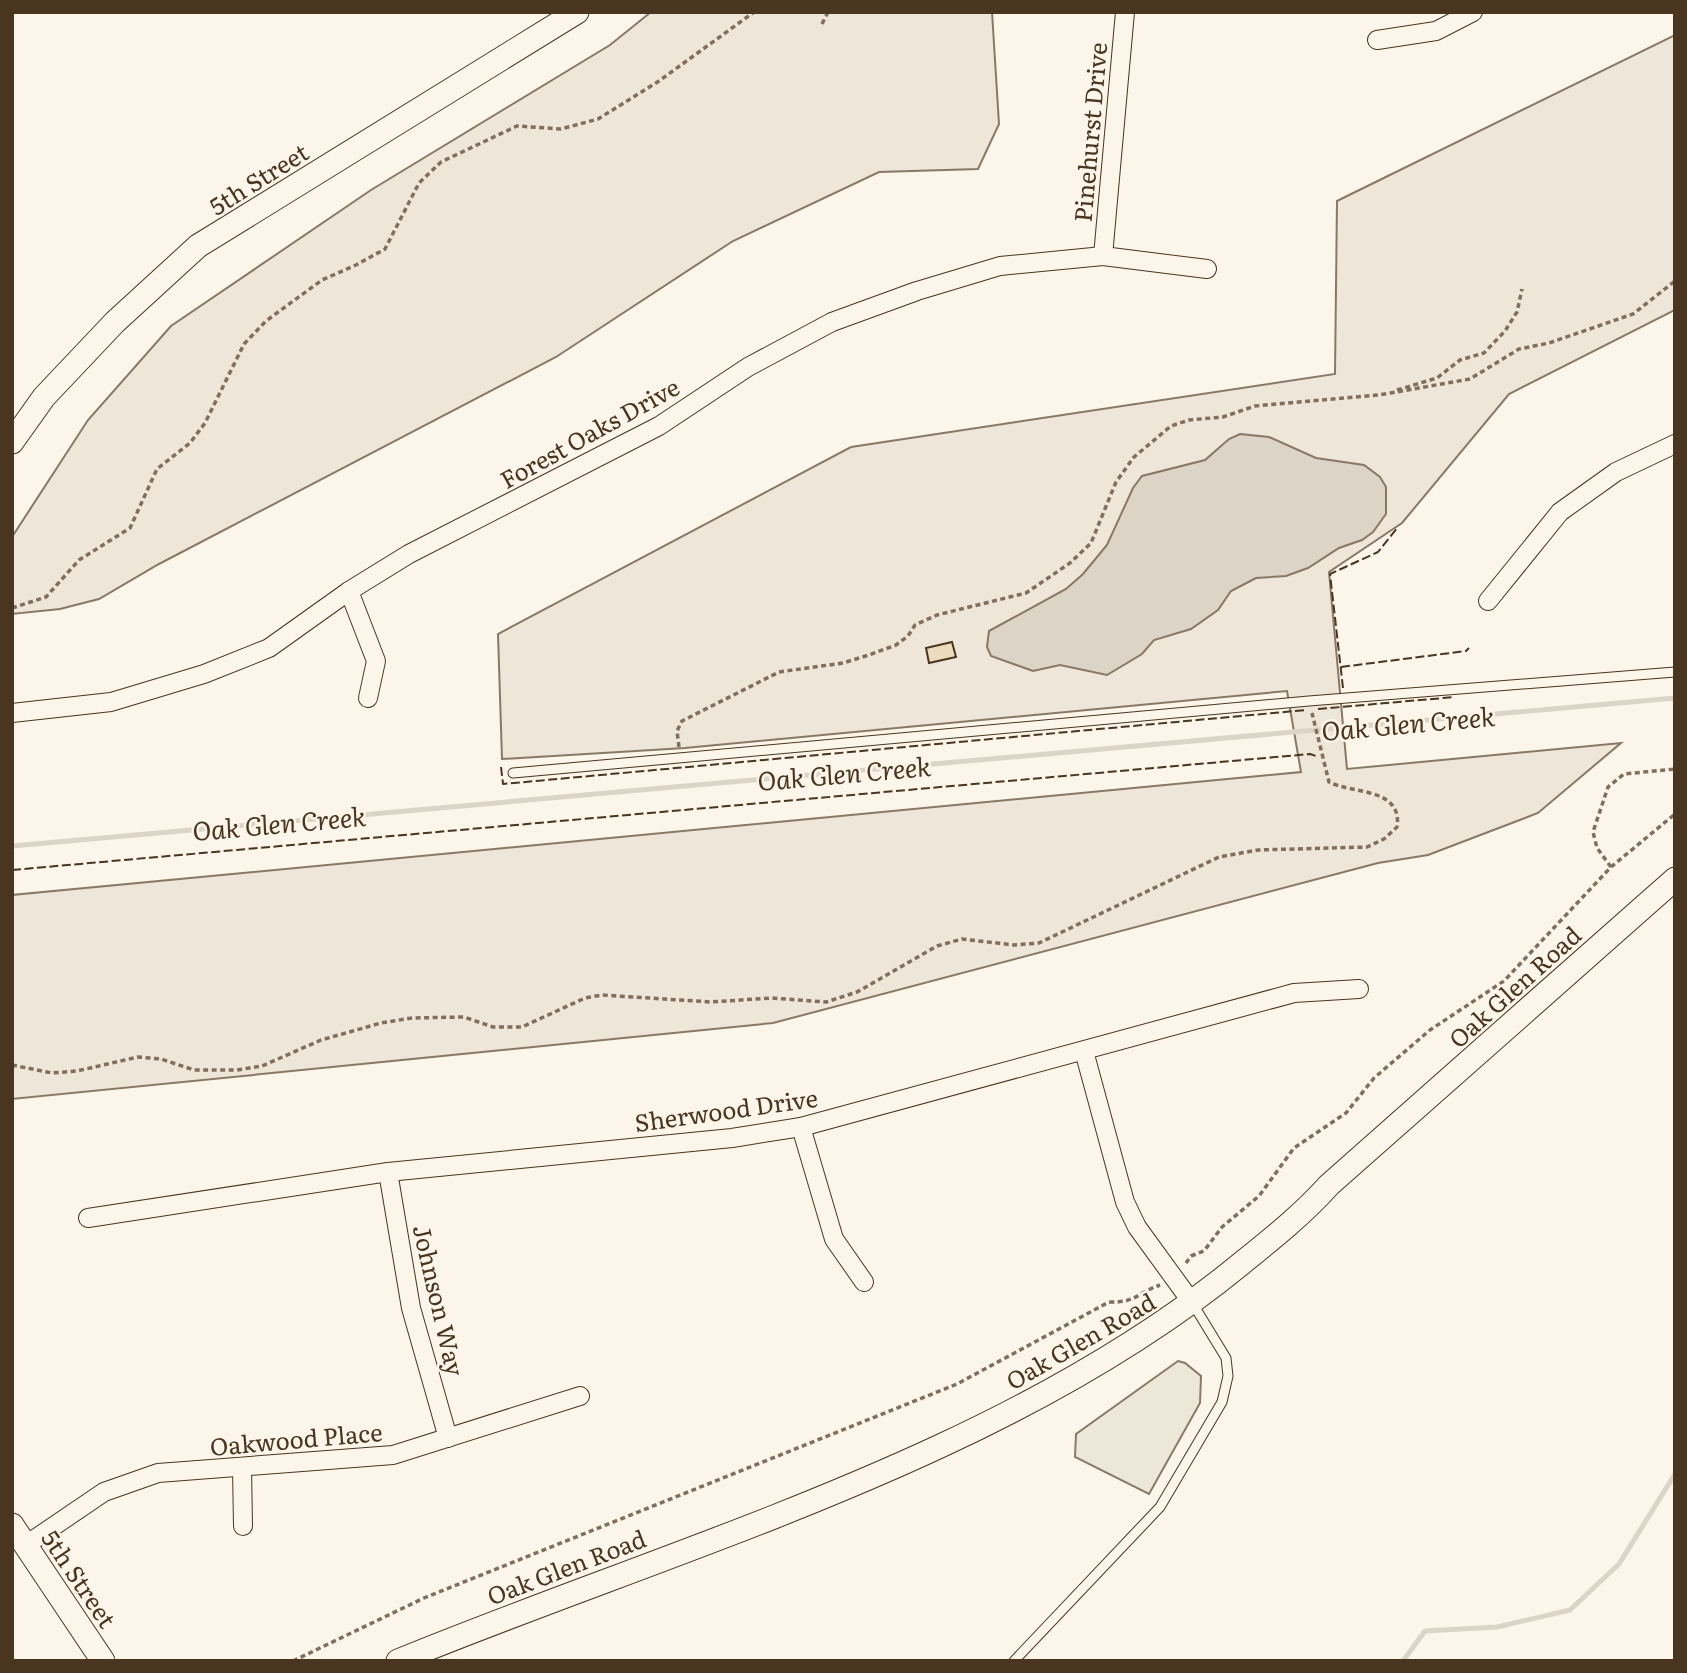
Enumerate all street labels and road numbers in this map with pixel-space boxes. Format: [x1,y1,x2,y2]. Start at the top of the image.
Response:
street label: Pinehurst Drive [1064,41,1114,223]
street label: 5th Street [202,134,315,222]
street label: Forest Oaks Drive [493,368,685,496]
street label: Oak Glen Road [1440,917,1588,1055]
street label: Sherwood Drive [632,1079,820,1139]
street label: Johnson Way [406,1221,474,1379]
street label: Oak Glen Road [999,1283,1162,1397]
street label: Oakwood Place [208,1413,384,1463]
street label: Oak Glen Road [482,1520,651,1612]
street label: 5th Street [34,1522,126,1634]

